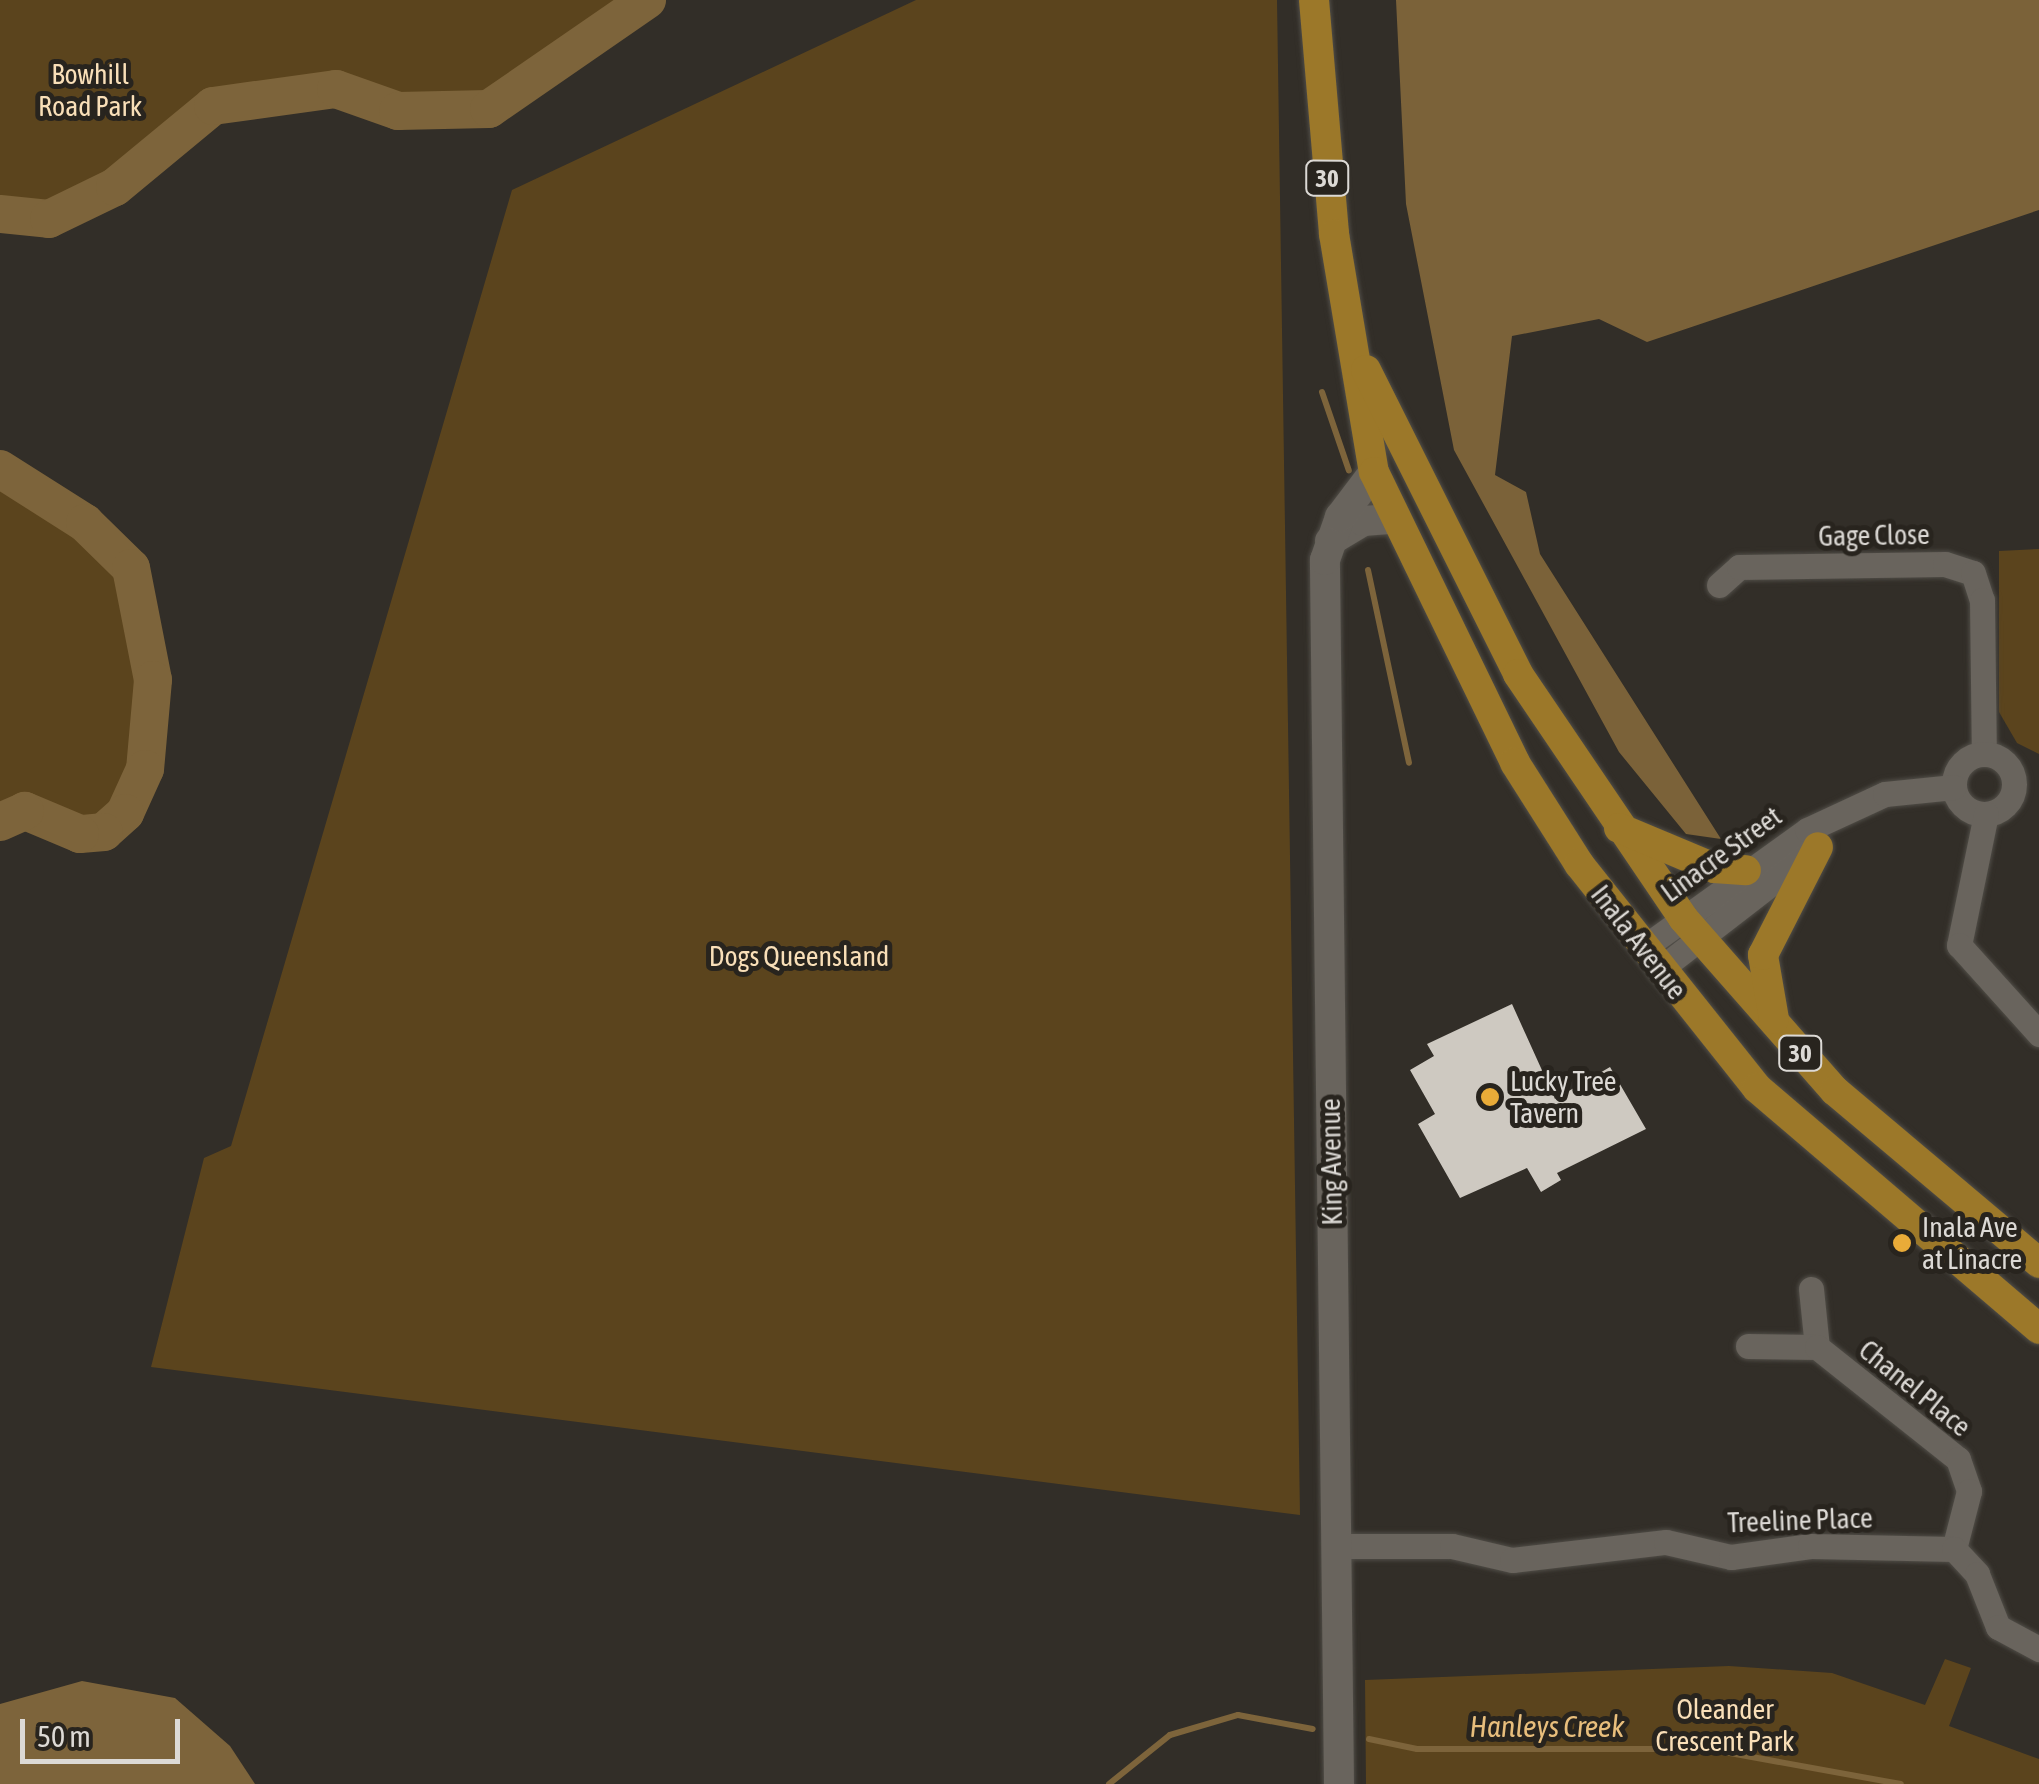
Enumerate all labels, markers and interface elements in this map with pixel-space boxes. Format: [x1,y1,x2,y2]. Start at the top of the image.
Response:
park label: Bowhill Road Park [38,57,142,123]
road number: 30 [1304,158,1350,198]
street label: Gage Close [1818,517,1930,553]
street label: Linacre Street [1654,799,1788,909]
street label: Inala Avenue [1584,878,1694,1006]
park label: Dogs Queensland [709,939,889,973]
road number: 30 [1778,1033,1822,1073]
place label: Lucky Tree Tavern [1510,1064,1617,1130]
marker: Lucky Tree Tavern [1479,1086,1501,1108]
street label: King Avenue [1313,1098,1349,1226]
place label: Inala Ave at Linacre [1922,1210,2022,1276]
marker: Inala Ave at Linacre [1891,1232,1913,1254]
street label: Chanel Place [1852,1333,1978,1443]
street label: Treeline Place [1727,1501,1873,1539]
park label: Oleander Crescent Park [1656,1692,1794,1758]
scale bar [25,1699,185,1761]
water label: Hanleys Creek [1469,1708,1625,1744]
text: 50 m [37,1719,91,1753]

